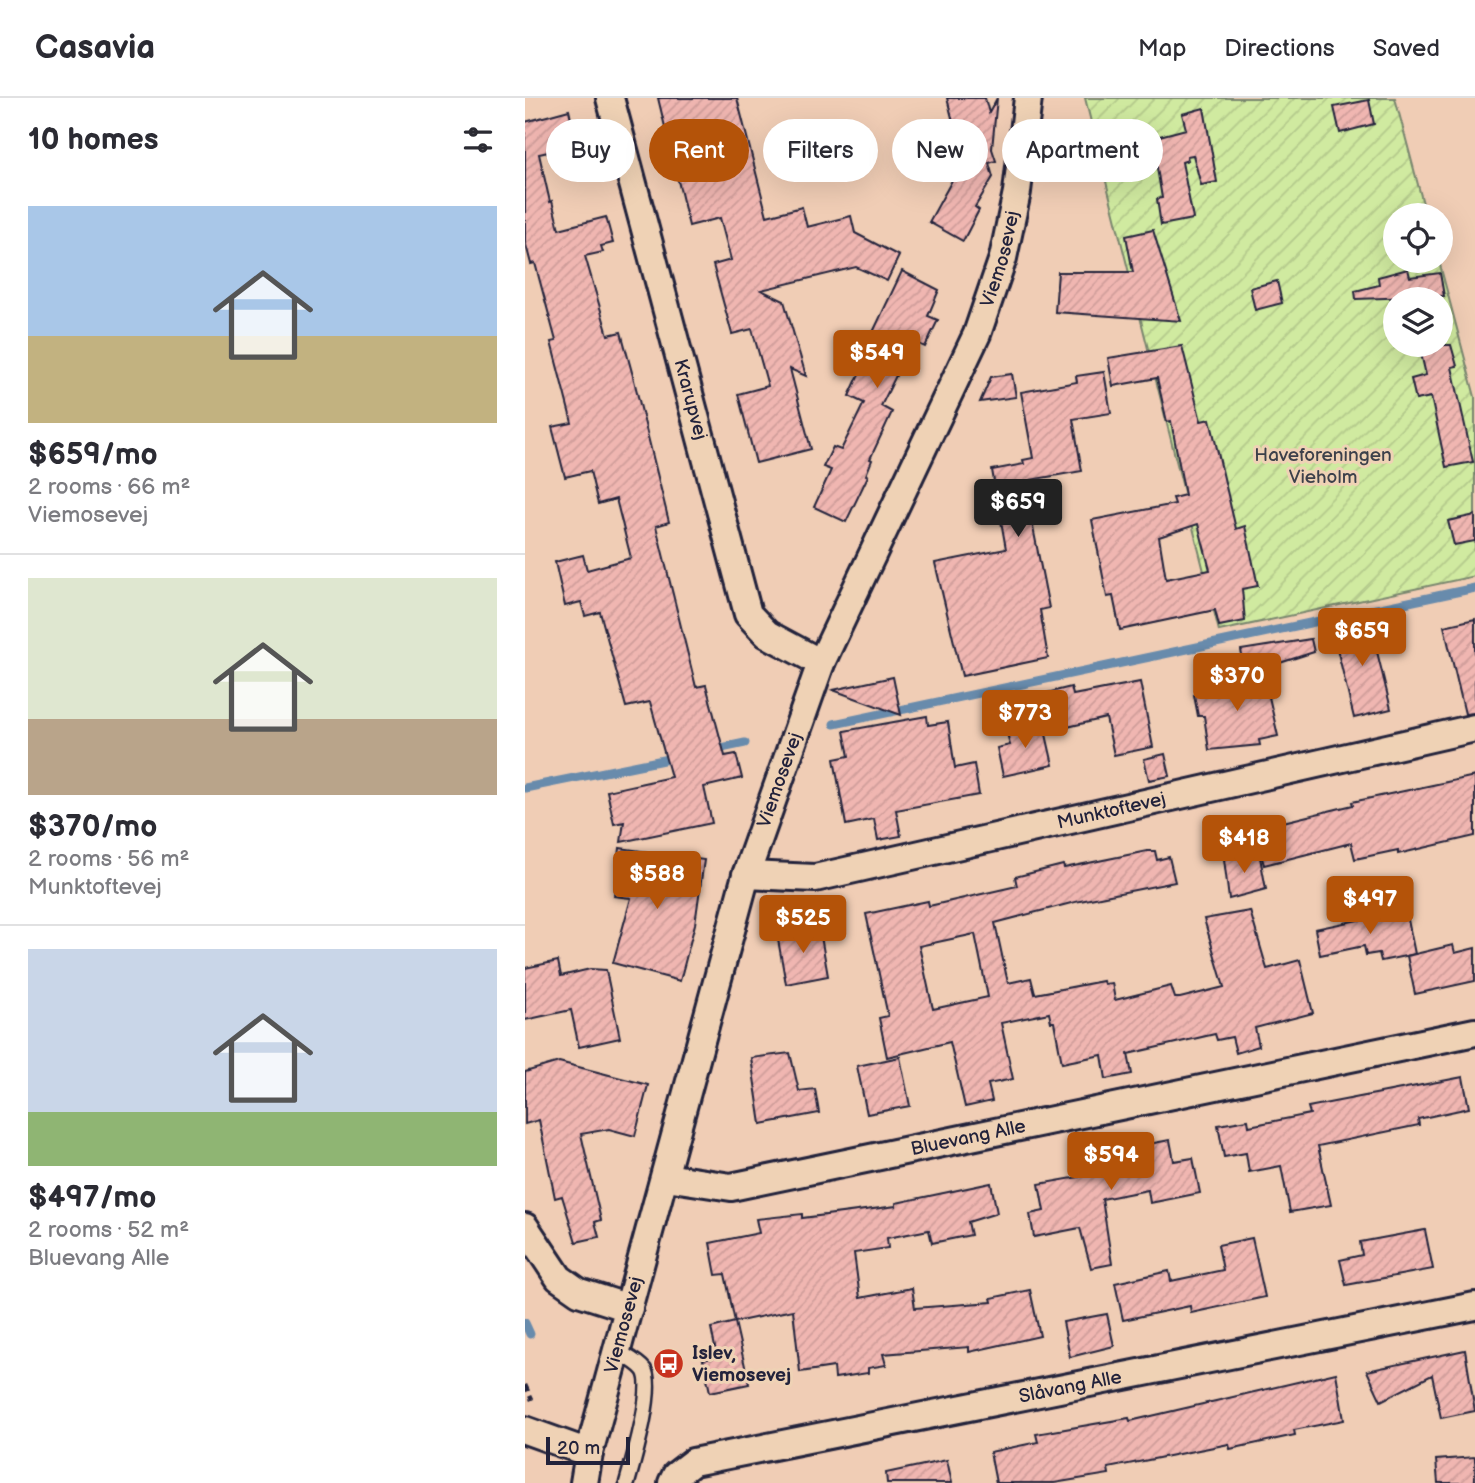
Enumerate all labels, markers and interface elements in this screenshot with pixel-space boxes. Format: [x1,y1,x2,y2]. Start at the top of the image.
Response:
text: Casavia [35,28,155,68]
text: Map [1138,34,1186,63]
text: Directions [1224,34,1335,63]
text: Saved [1373,34,1440,63]
chip: Buy [546,119,635,182]
chip: Rent [649,119,749,182]
chip: Filters [763,119,878,182]
chip: New [892,119,988,182]
chip: Apartment [1002,119,1163,182]
icon: filters [459,121,497,159]
text: 10 homes [28,122,159,158]
map controls [1383,203,1453,357]
button: locate [1383,203,1453,273]
street label: Viemosevej [976,209,1024,310]
icon: home [200,252,326,378]
button: layers [1383,287,1453,357]
pin: $549 [836,330,918,390]
text: $549 [849,339,905,367]
street label: Krarupvej [669,357,712,442]
text: $659/mo [28,437,158,473]
park label: Haveforeningen Vieholm [1254,444,1392,489]
text: 2 rooms · 66 m² [28,473,190,501]
pin: $659 [977,480,1059,539]
text: $659 [990,488,1046,516]
text: Viemosevej [28,501,148,529]
pin: $659 [1321,608,1403,668]
text: $659 [1334,617,1390,645]
icon: home [200,624,326,750]
pin: $370 [1196,654,1278,713]
text: $370 [1209,662,1265,690]
pin: $773 [984,690,1066,750]
text: $773 [998,699,1052,727]
street label: Viemosevej [752,729,807,831]
street label: Munktoftevej [1055,787,1168,834]
text: $370/mo [28,809,157,845]
pin: $418 [1203,816,1285,875]
text: $418 [1218,824,1270,852]
text: 2 rooms · 56 m² [28,845,190,873]
pin: $588 [616,852,698,911]
text: $588 [629,860,685,888]
text: Munktoftevej [28,873,162,901]
pin: $497 [1329,876,1411,936]
text: $497 [1343,885,1397,913]
pin: $525 [762,896,844,955]
text: $525 [775,904,831,932]
icon: home [200,995,326,1121]
street label: Bluevang Alle [909,1114,1028,1161]
pin: $594 [1070,1132,1152,1192]
text: $594 [1083,1141,1139,1169]
text: $497/mo [28,1180,156,1216]
text: 2 rooms · 52 m² [28,1216,189,1244]
text: Bluevang Alle [28,1244,169,1272]
street label: Viemosevej [600,1274,648,1376]
place label: Islev, Viemosevej [692,1342,791,1387]
bus stop icon: Islev, Viemosevej [652,1347,686,1381]
street label: Slåvang Alle [1017,1365,1124,1408]
scale bar [546,1434,630,1466]
text: 20 m [557,1437,600,1460]

